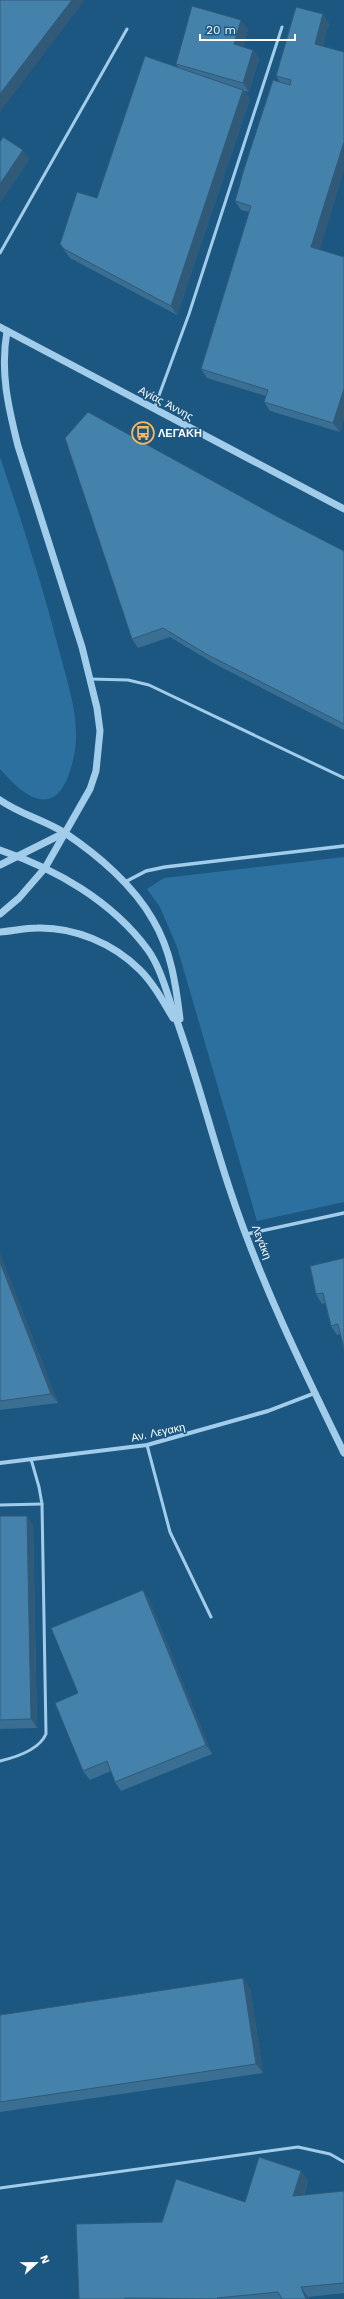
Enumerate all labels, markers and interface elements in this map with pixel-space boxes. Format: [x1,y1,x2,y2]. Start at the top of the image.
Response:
scale bar [200,16,295,42]
text: 20 m [206,23,236,37]
street label: Αγίας Άννης [136,384,195,423]
bus stop icon: ΛΕΓΑΚΗ [130,420,156,446]
place label: ΛΕΓΑΚΗ [158,427,202,440]
street label: Λεγάκη [249,1223,274,1261]
street label: Αν. Λεγακη [130,1420,186,1445]
north arrow [16,2243,56,2283]
text: N [37,2253,52,2266]

